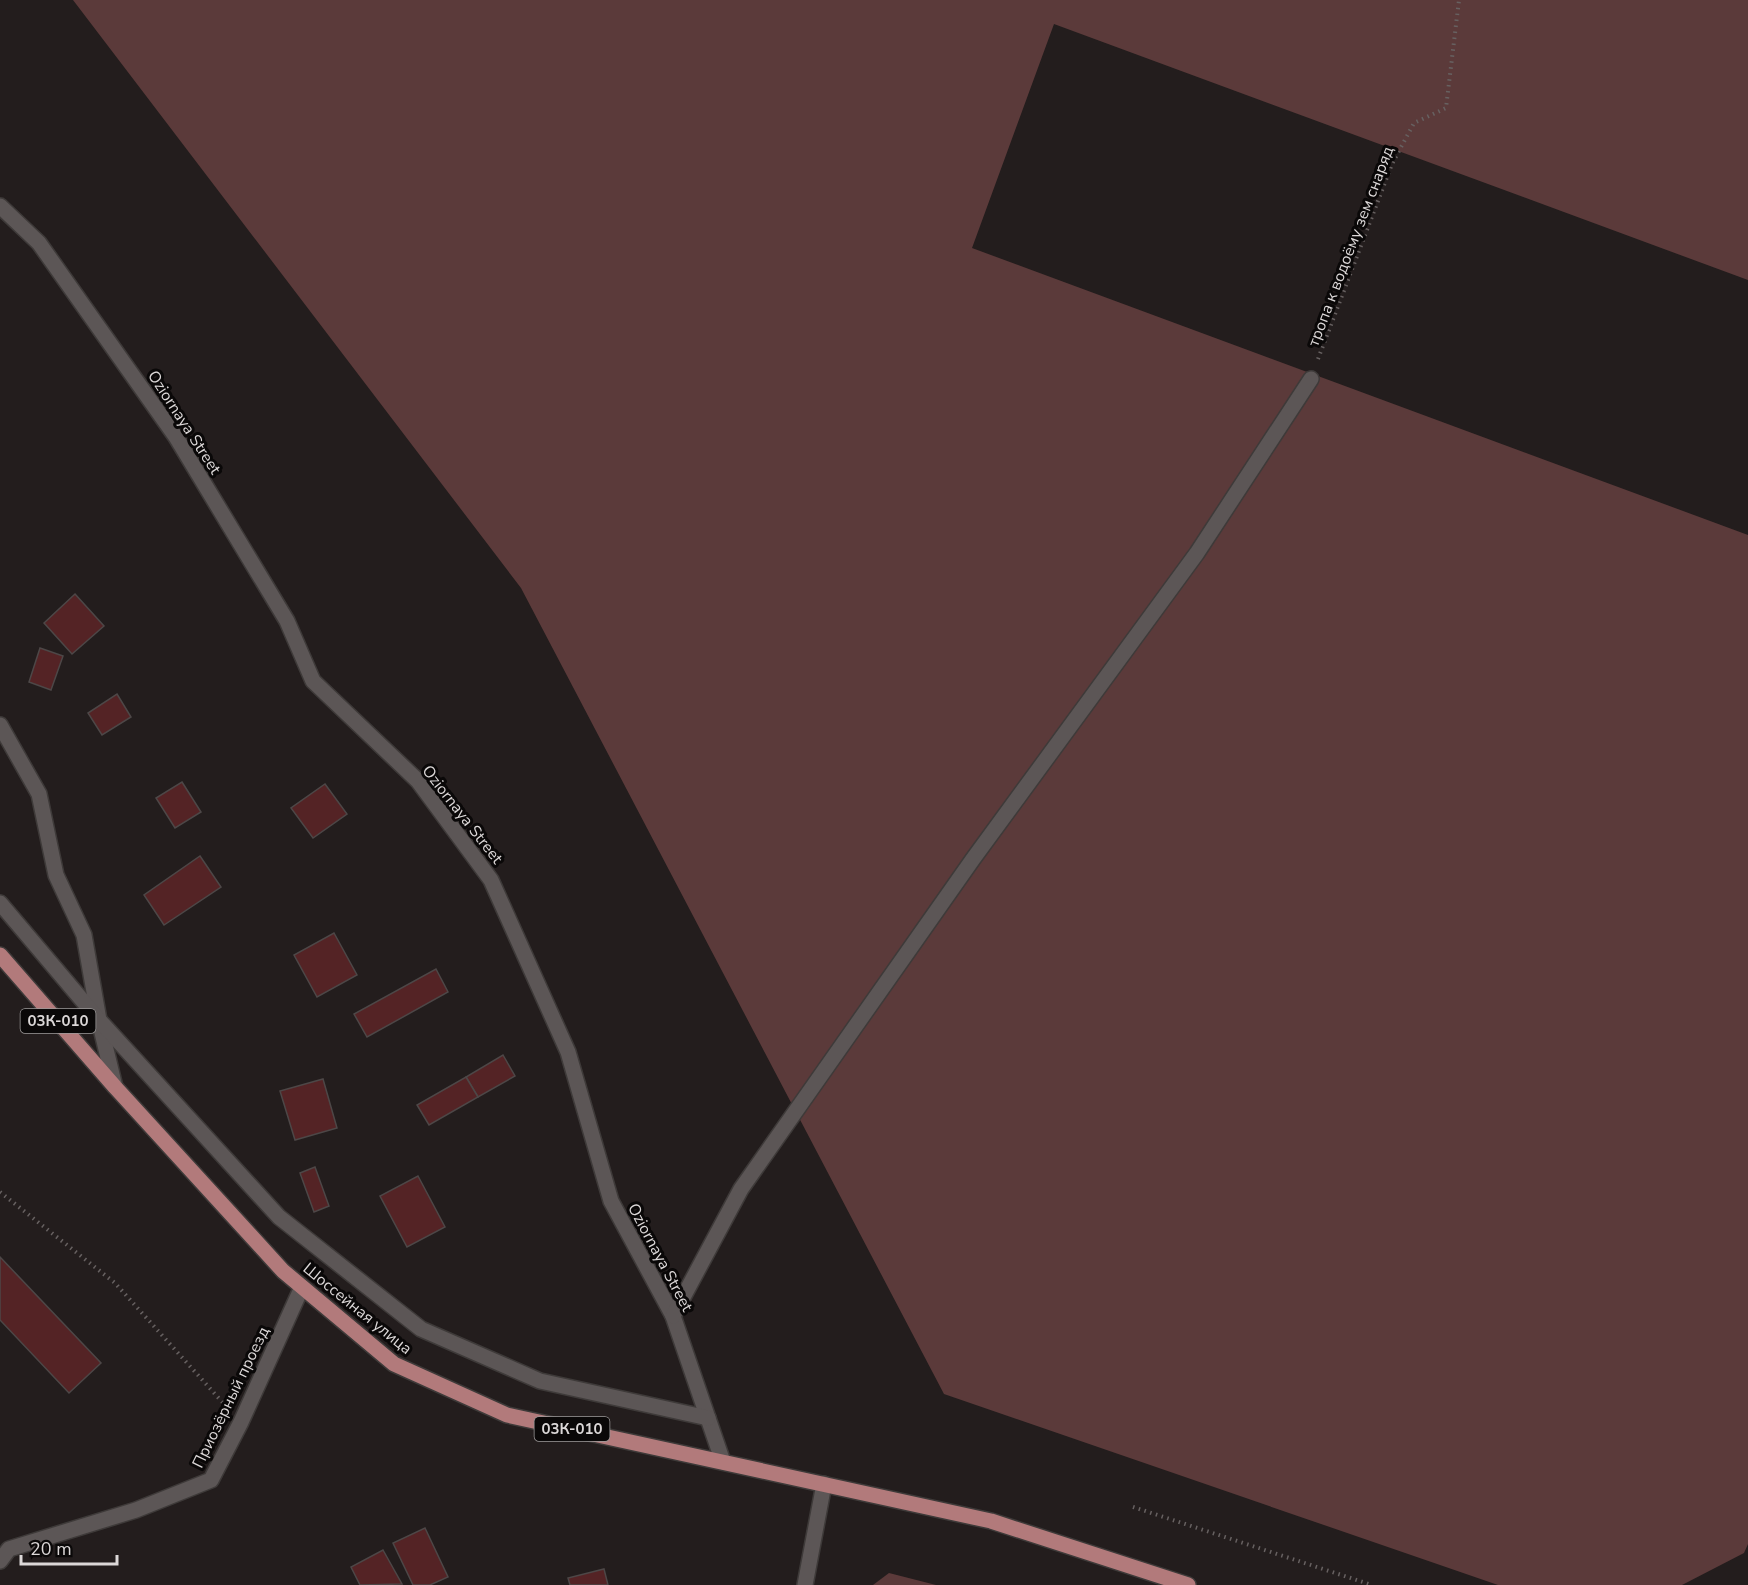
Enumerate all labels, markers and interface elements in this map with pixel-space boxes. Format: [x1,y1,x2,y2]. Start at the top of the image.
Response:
street label: тропа к водоёму зем снаряд [1303,143,1400,350]
street label: Oziornaya Street [142,366,226,479]
street label: Oziornaya Street [417,761,508,869]
road number: 03К-010 [20,1009,96,1033]
street label: Oziornaya Street [622,1199,698,1316]
street label: Шоссейная улица [298,1258,417,1360]
street label: Приозёрный проезд [187,1323,275,1472]
road number: 03К-010 [534,1417,610,1441]
scale bar [21,1528,117,1566]
text: 20 m [30,1537,72,1561]

